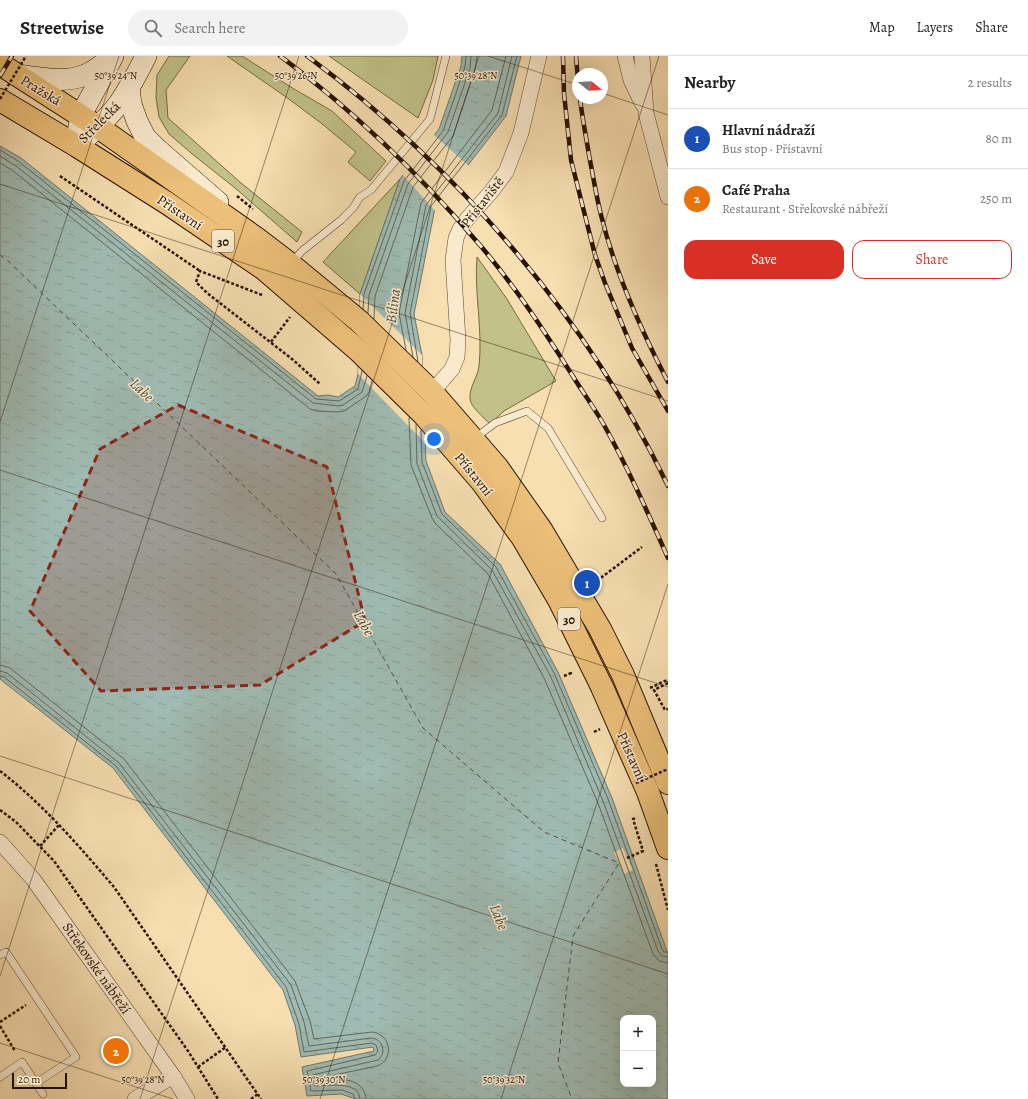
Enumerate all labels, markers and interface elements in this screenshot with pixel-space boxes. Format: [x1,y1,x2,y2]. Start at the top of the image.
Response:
search box [128,10,408,46]
text: Streetwise [20,15,104,41]
icon: search [142,17,164,39]
text: Search here [174,18,245,38]
text: Map [869,18,895,37]
text: Layers [917,18,953,37]
text: Share [975,18,1008,37]
north arrow [572,68,608,104]
text: 50°39'24"N [95,69,137,82]
text: 50°39'26"N [275,69,317,82]
text: 50°39'28"N [455,69,497,82]
street label: Pražská [17,71,65,111]
text: Nearby [684,71,735,94]
text: 2 results [968,74,1012,91]
street label: Střelecká [74,97,125,148]
text: Hlavní nádraží [722,120,815,140]
text: 1 [695,130,699,147]
text: 80 m [985,130,1012,147]
text: Bus stop · Přístavní [722,140,823,157]
street label: Přístaviště [456,173,508,232]
text: Café Praha [722,180,790,200]
street label: Přístavní [153,190,206,235]
text: 2 [694,190,700,207]
text: 250 m [980,190,1012,207]
text: Restaurant · Střekovské nábřeží [722,200,888,217]
road number: 30 [212,230,234,252]
button: Save [684,240,844,279]
button: Share [852,240,1012,279]
water label: Bílina [381,288,405,324]
water label: Labe [126,374,159,407]
your location [424,429,444,449]
street label: Přístavní [450,448,497,500]
pin: 1 [574,568,600,598]
water label: Labe [349,607,379,640]
road number: 30 [558,608,580,630]
street label: Přístavní [612,729,651,784]
water label: Labe [485,901,513,934]
street label: Střekovské nábřeží [58,919,135,1018]
map controls [620,1015,656,1087]
button: + [620,1015,656,1051]
pin: 2 [103,1036,129,1066]
button: − [620,1051,656,1087]
scale bar [12,1071,67,1090]
text: 20 m [18,1072,40,1087]
text: 50°39'28"N [122,1073,164,1086]
text: 50°39'30"N [303,1073,345,1086]
text: 50°39'32"N [483,1073,525,1086]

